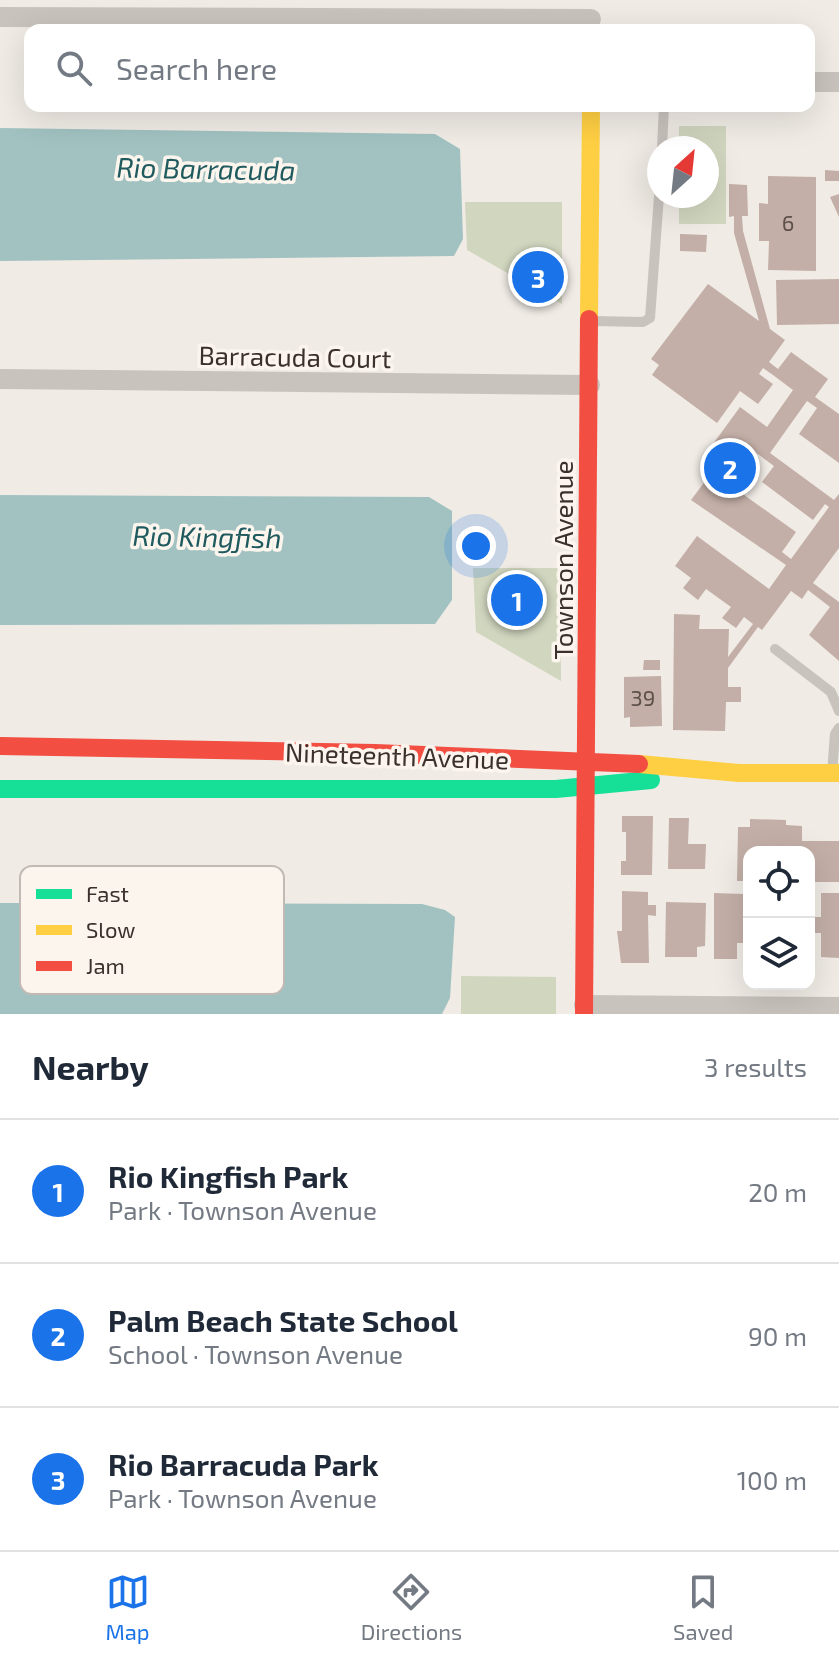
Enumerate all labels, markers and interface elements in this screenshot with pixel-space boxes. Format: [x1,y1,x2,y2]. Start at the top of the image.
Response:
search box [24,24,815,112]
icon: search [52,46,96,90]
text: Search here [116,50,277,86]
north arrow [647,136,719,208]
water label: Rio Barracuda [116,149,296,187]
house number: 6 [782,209,794,235]
pin: 3 [512,247,564,307]
street label: Barracuda Court [198,339,392,373]
pin: 2 [704,438,756,498]
street label: Townson Avenue [547,461,578,659]
water label: Rio Kingfish [132,518,282,554]
your location [456,526,496,566]
pin: 1 [491,570,543,630]
house number: 39 [631,684,655,710]
street label: Nineteenth Avenue [284,736,510,774]
map controls [743,846,815,990]
button: locate [743,846,815,918]
legend [20,866,284,994]
text: Fast [86,880,129,906]
text: Slow [86,916,135,942]
button: layers [743,918,815,990]
text: Jam [86,952,125,978]
text: Nearby [32,1046,149,1087]
text: 3 results [704,1051,807,1082]
text: Rio Kingfish Park [108,1158,348,1194]
text: 1 [52,1176,64,1207]
text: 20 m [748,1176,807,1207]
text: Park · Townson Avenue [108,1194,377,1225]
text: Palm Beach State School [108,1302,458,1338]
text: 2 [50,1320,66,1351]
text: 90 m [748,1320,807,1351]
text: School · Townson Avenue [108,1338,403,1369]
text: Rio Barracuda Park [108,1446,378,1482]
text: 3 [51,1464,65,1495]
text: 100 m [737,1464,807,1495]
text: Park · Townson Avenue [108,1482,377,1513]
tab: Map [106,1570,150,1644]
tab: Directions [361,1570,462,1644]
tab: Saved [673,1570,733,1644]

